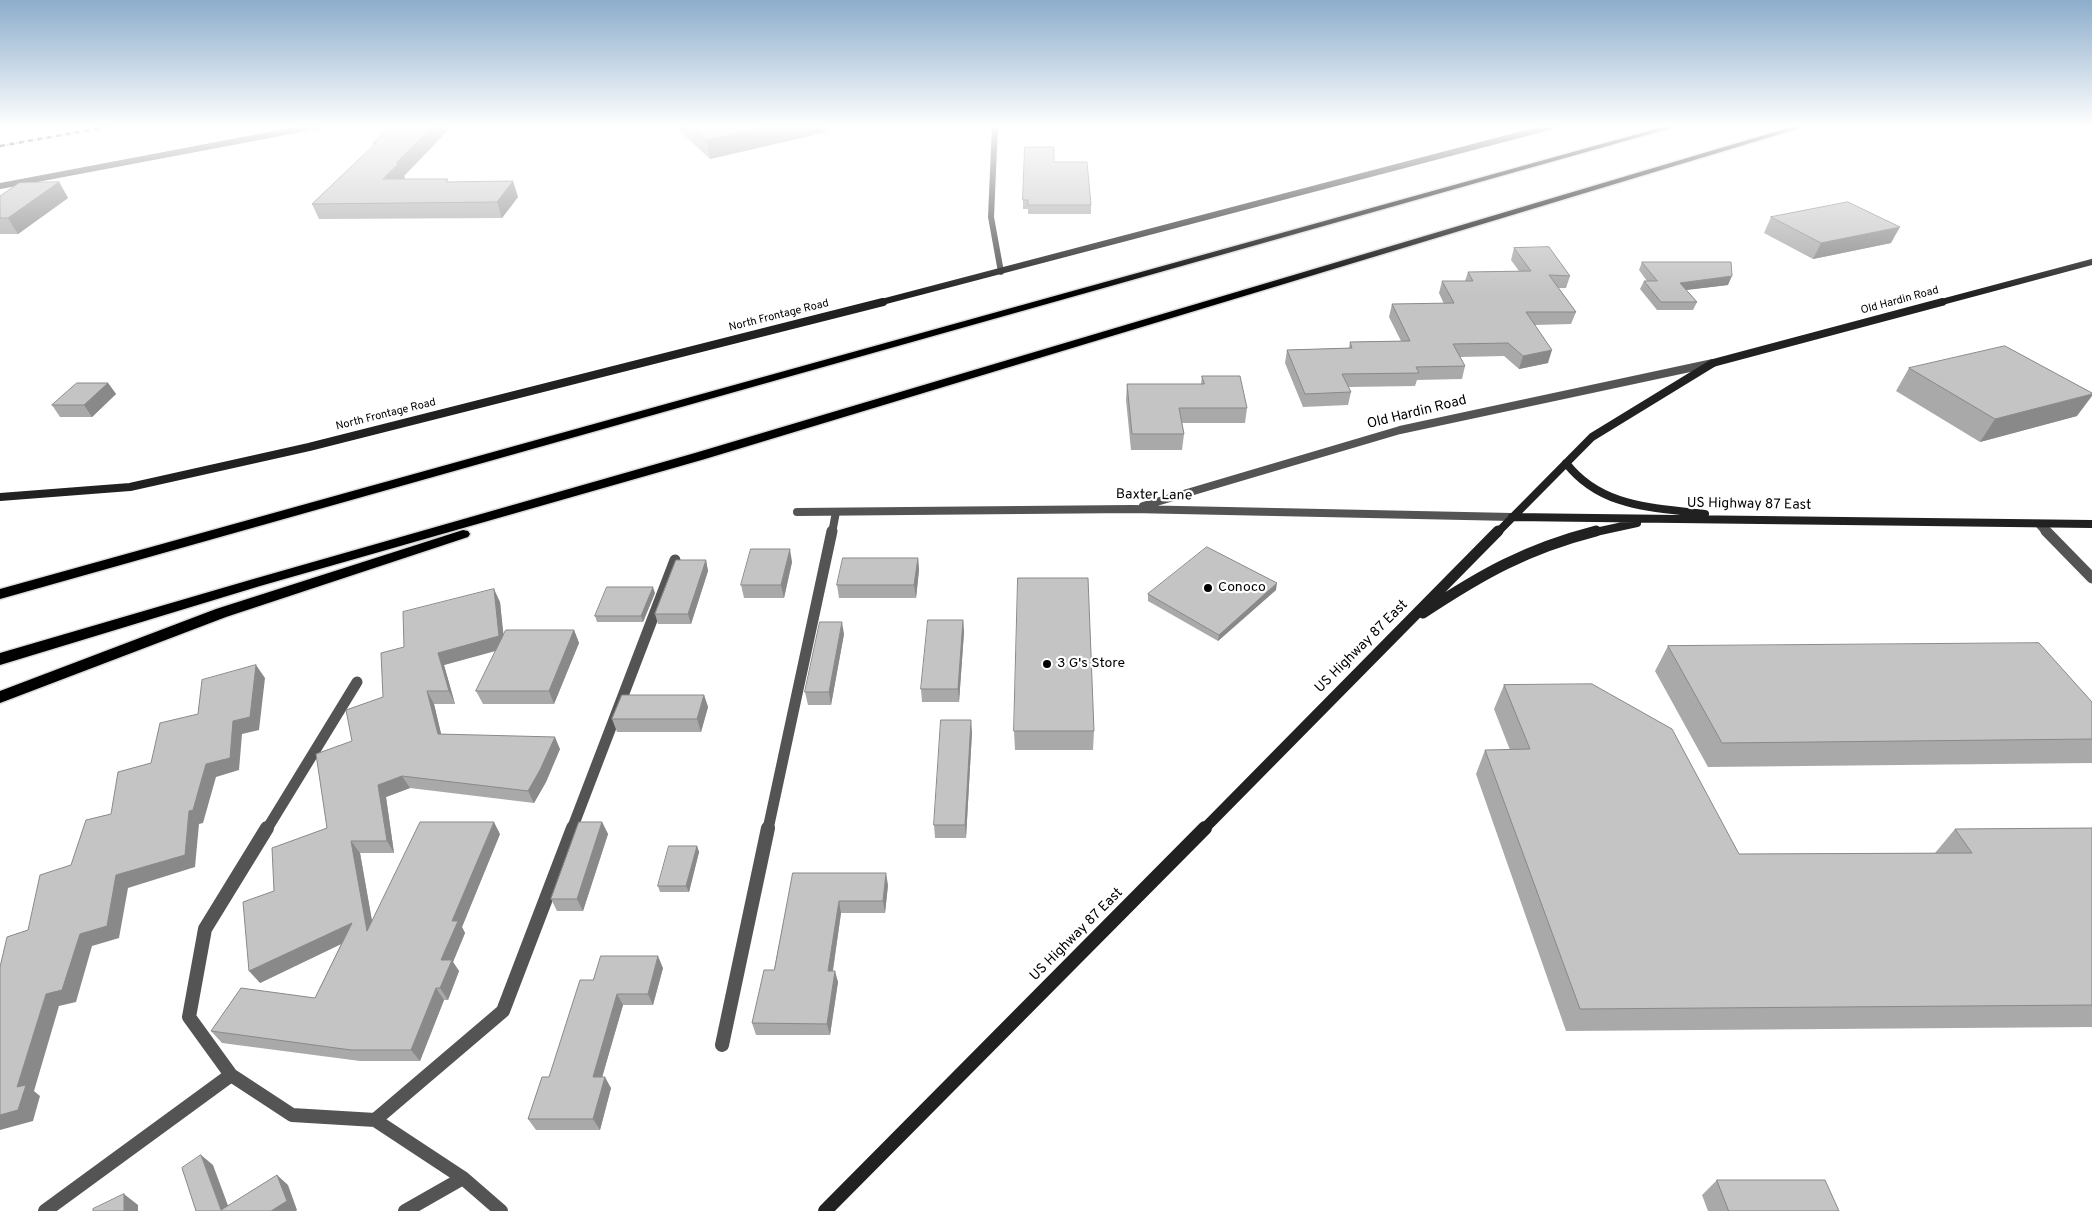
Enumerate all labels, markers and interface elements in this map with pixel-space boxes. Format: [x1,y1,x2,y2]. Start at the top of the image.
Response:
street label: Old Hardin Road [1860,284,1940,318]
street label: North Frontage Road [728,297,830,335]
street label: Old Hardin Road [1365,393,1469,433]
street label: North Frontage Road [335,396,437,434]
street label: Baxter Lane [1116,487,1192,505]
street label: US Highway 87 East [1687,496,1811,514]
place label: Conoco [1218,580,1266,596]
marker: Conoco [1202,582,1214,594]
street label: US Highway 87 East [1312,597,1412,697]
place label: 3 G's Store [1057,656,1125,672]
marker: 3 G's Store [1041,658,1053,670]
street label: US Highway 87 East [1027,885,1127,985]

